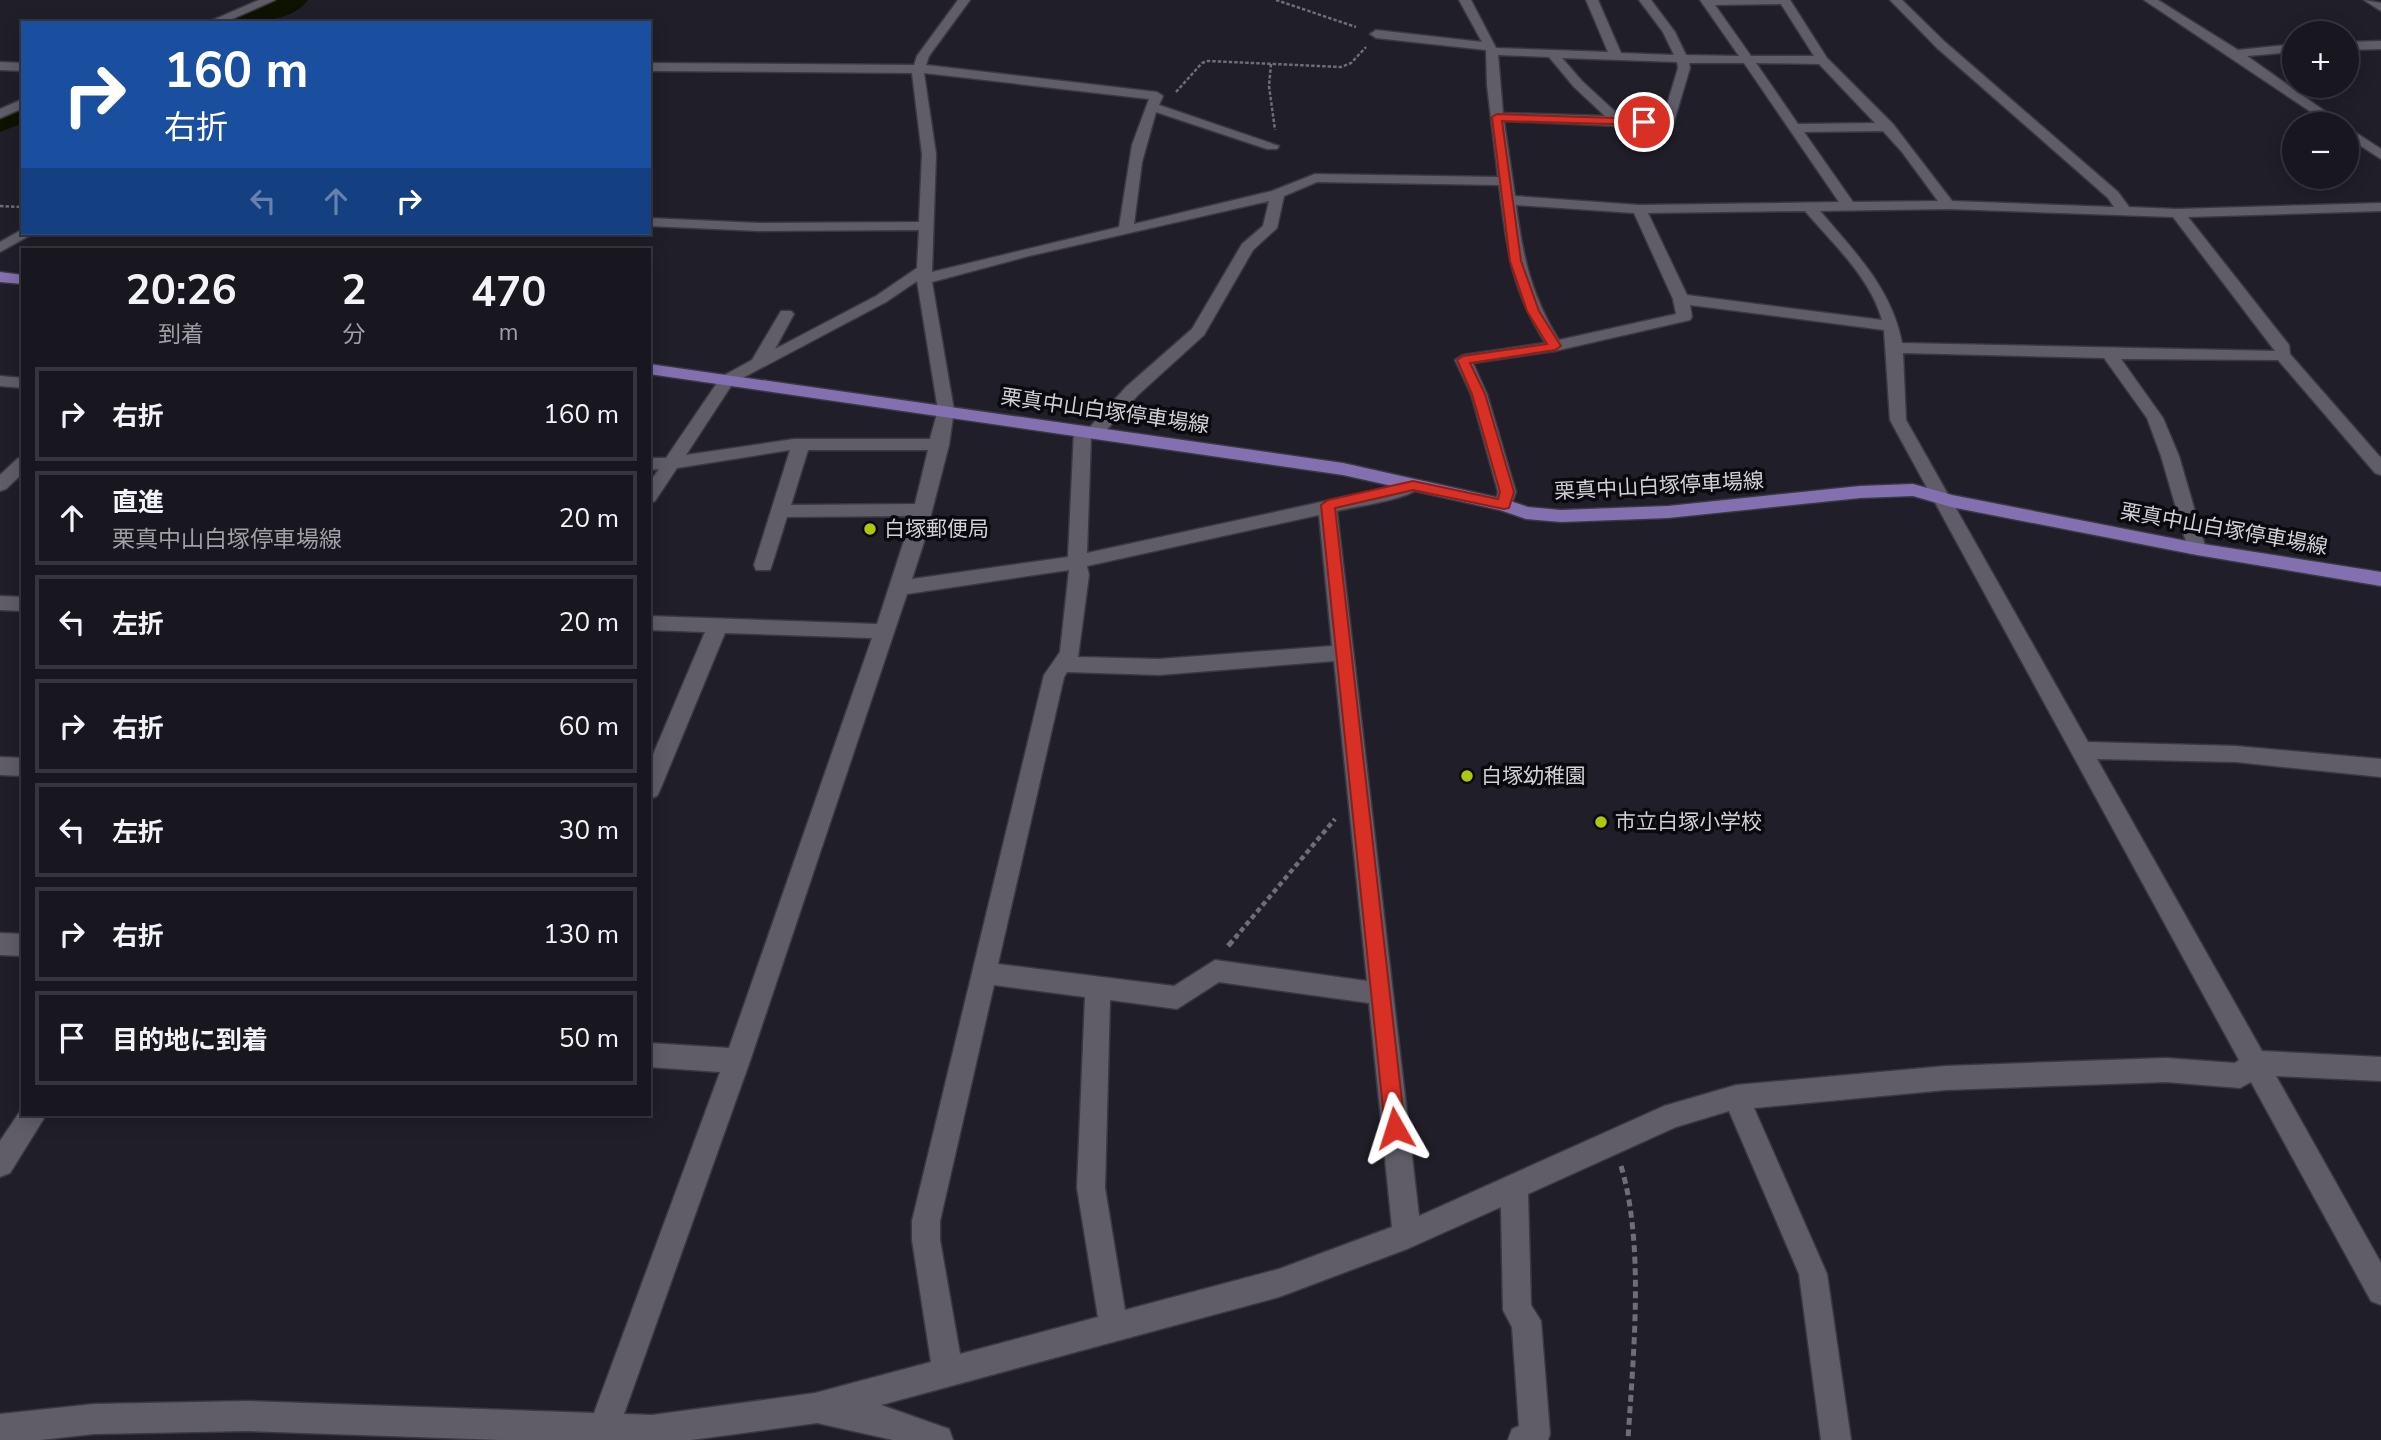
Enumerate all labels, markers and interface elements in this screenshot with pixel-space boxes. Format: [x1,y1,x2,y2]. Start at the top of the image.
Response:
map controls [2282,21,2359,189]
button: + [2282,21,2359,98]
text: 160 m [164,37,308,104]
icon: right [49,49,140,140]
pin [1614,92,1674,152]
icon: arrive [1625,103,1663,141]
text: 右折 [164,106,228,149]
button: − [2282,112,2359,189]
icon: left [244,182,282,220]
icon: ahead [317,182,355,220]
icon: right [390,182,428,220]
text: 20:26 [125,262,237,319]
text: 2 [341,262,366,319]
text: 470 [471,264,546,321]
text: m [499,317,519,348]
text: 到着 [158,319,204,350]
text: 分 [342,319,365,350]
street label: 栗真中山白塚停車場線 [999,383,1211,439]
icon: right [53,395,91,433]
text: 160 m [543,397,619,432]
text: 右折 [112,399,164,434]
street label: 栗真中山白塚停車場線 [1553,467,1765,505]
text: 直進 [112,485,164,520]
street label: 栗真中山白塚停車場線 [2118,497,2330,561]
icon: ahead [53,499,91,537]
text: 20 m [559,501,619,536]
place label: 白塚郵便局 [884,515,989,543]
marker: 白塚郵便局 [862,521,878,537]
text: 栗真中山白塚停車場線 [112,524,342,555]
icon: left [53,603,91,641]
text: 20 m [559,605,619,640]
text: 左折 [112,607,164,642]
icon: right [53,707,91,745]
text: 60 m [559,709,619,744]
text: 右折 [112,711,164,746]
place label: 白塚幼稚園 [1481,762,1586,790]
marker: 白塚幼稚園 [1459,768,1475,784]
place label: 市立白塚小学校 [1615,808,1762,836]
icon: left [53,811,91,849]
text: 30 m [559,813,619,848]
marker: 市立白塚小学校 [1593,814,1609,830]
text: 左折 [112,815,164,850]
icon: right [53,915,91,953]
text: 130 m [543,917,619,952]
text: 右折 [112,919,164,954]
icon: arrive [53,1019,91,1057]
text: 50 m [559,1021,619,1056]
text: 目的地に到着 [112,1023,268,1058]
position arrow [1358,1091,1432,1165]

